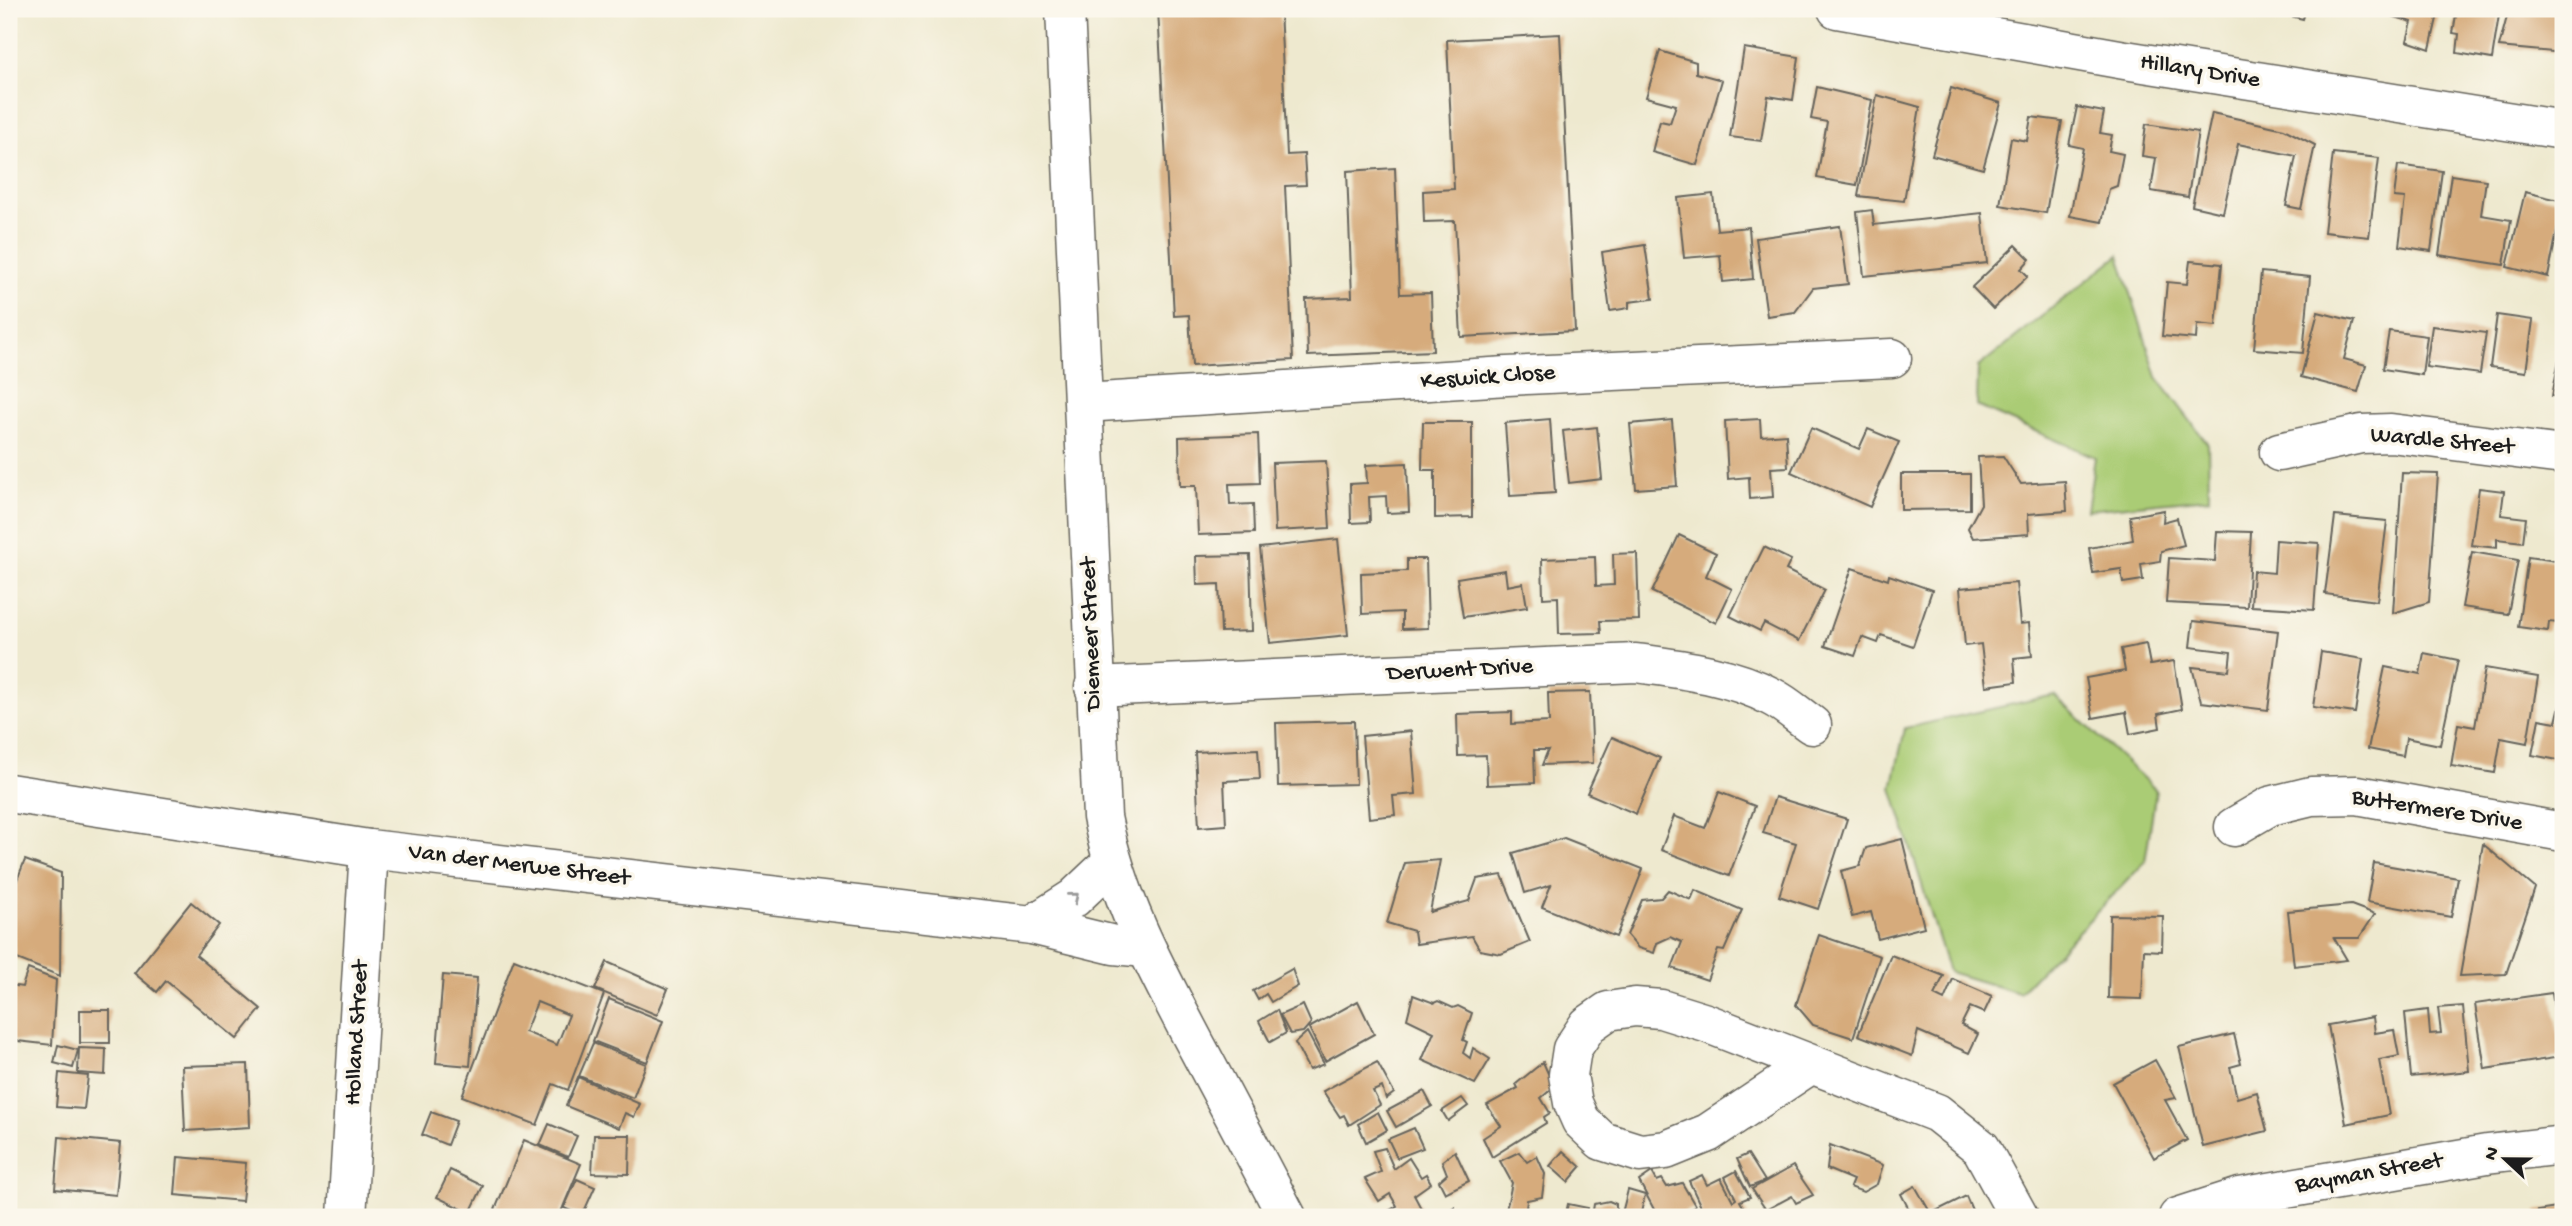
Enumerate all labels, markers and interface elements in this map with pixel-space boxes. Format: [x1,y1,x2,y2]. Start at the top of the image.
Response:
street label: Hillary Drive [2138,48,2263,96]
street label: Keswick Close [1420,359,1557,397]
street label: Wardle Street [2369,421,2517,463]
street label: Diemeer Street [1075,555,1109,713]
street label: Derwent Drive [1384,653,1535,689]
street label: Buttermere Drive [2349,783,2525,839]
street label: Van der Merwe Street [406,838,633,894]
one-way arrow [1066,893,1078,906]
street label: Holland Street [340,958,376,1106]
north arrow [2470,1124,2540,1194]
text: N [2479,1144,2505,1164]
street label: Bayman Street [2292,1146,2447,1201]

